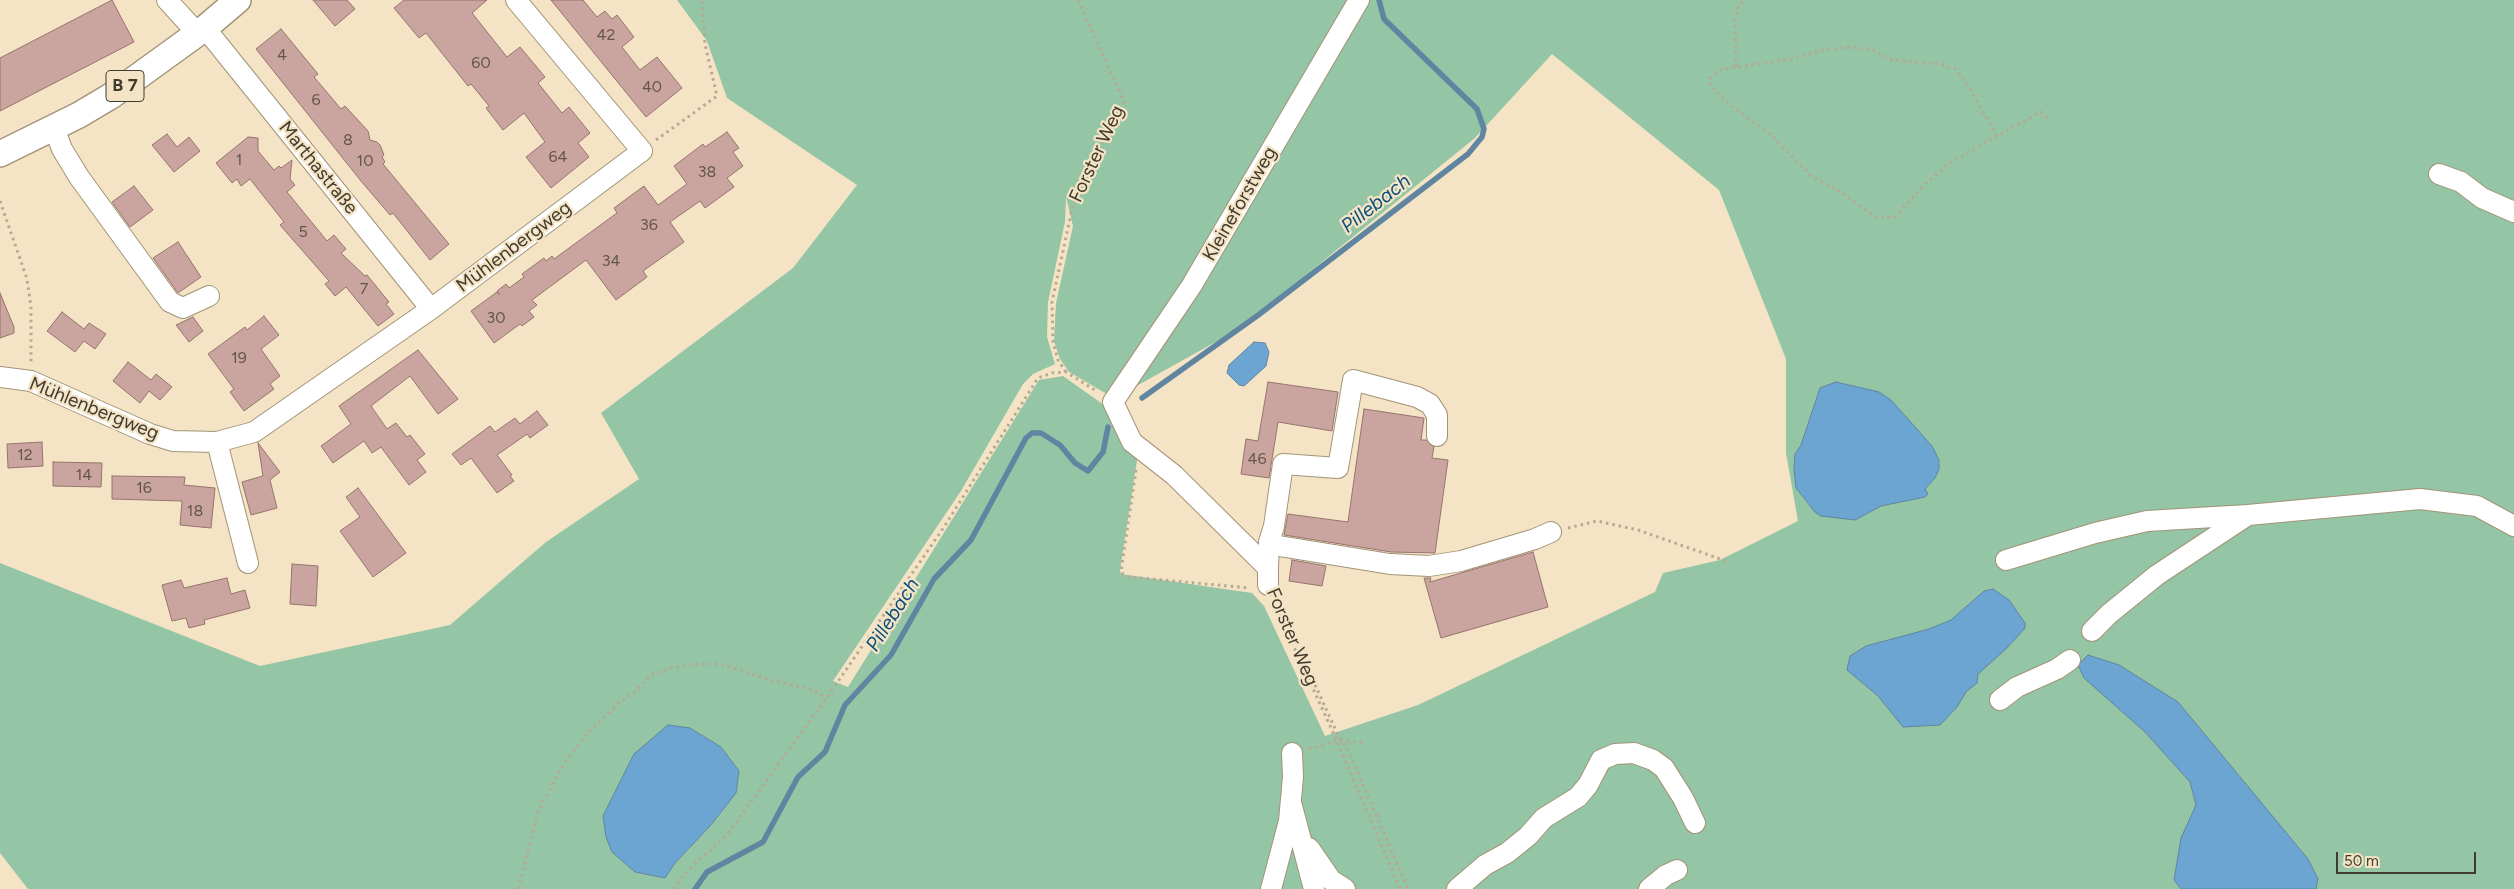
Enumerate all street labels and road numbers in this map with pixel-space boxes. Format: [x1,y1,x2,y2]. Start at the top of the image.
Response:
road number: B 7 [106,70,144,102]
street label: Forster Weg [1065,102,1129,206]
street label: Marthastraße [274,117,362,219]
street label: Kleineforstweg [1198,143,1282,265]
street label: Mühlenbergweg [452,196,576,298]
street label: Mühlenbergweg [26,373,162,445]
street label: Forster Weg [1261,585,1323,689]

